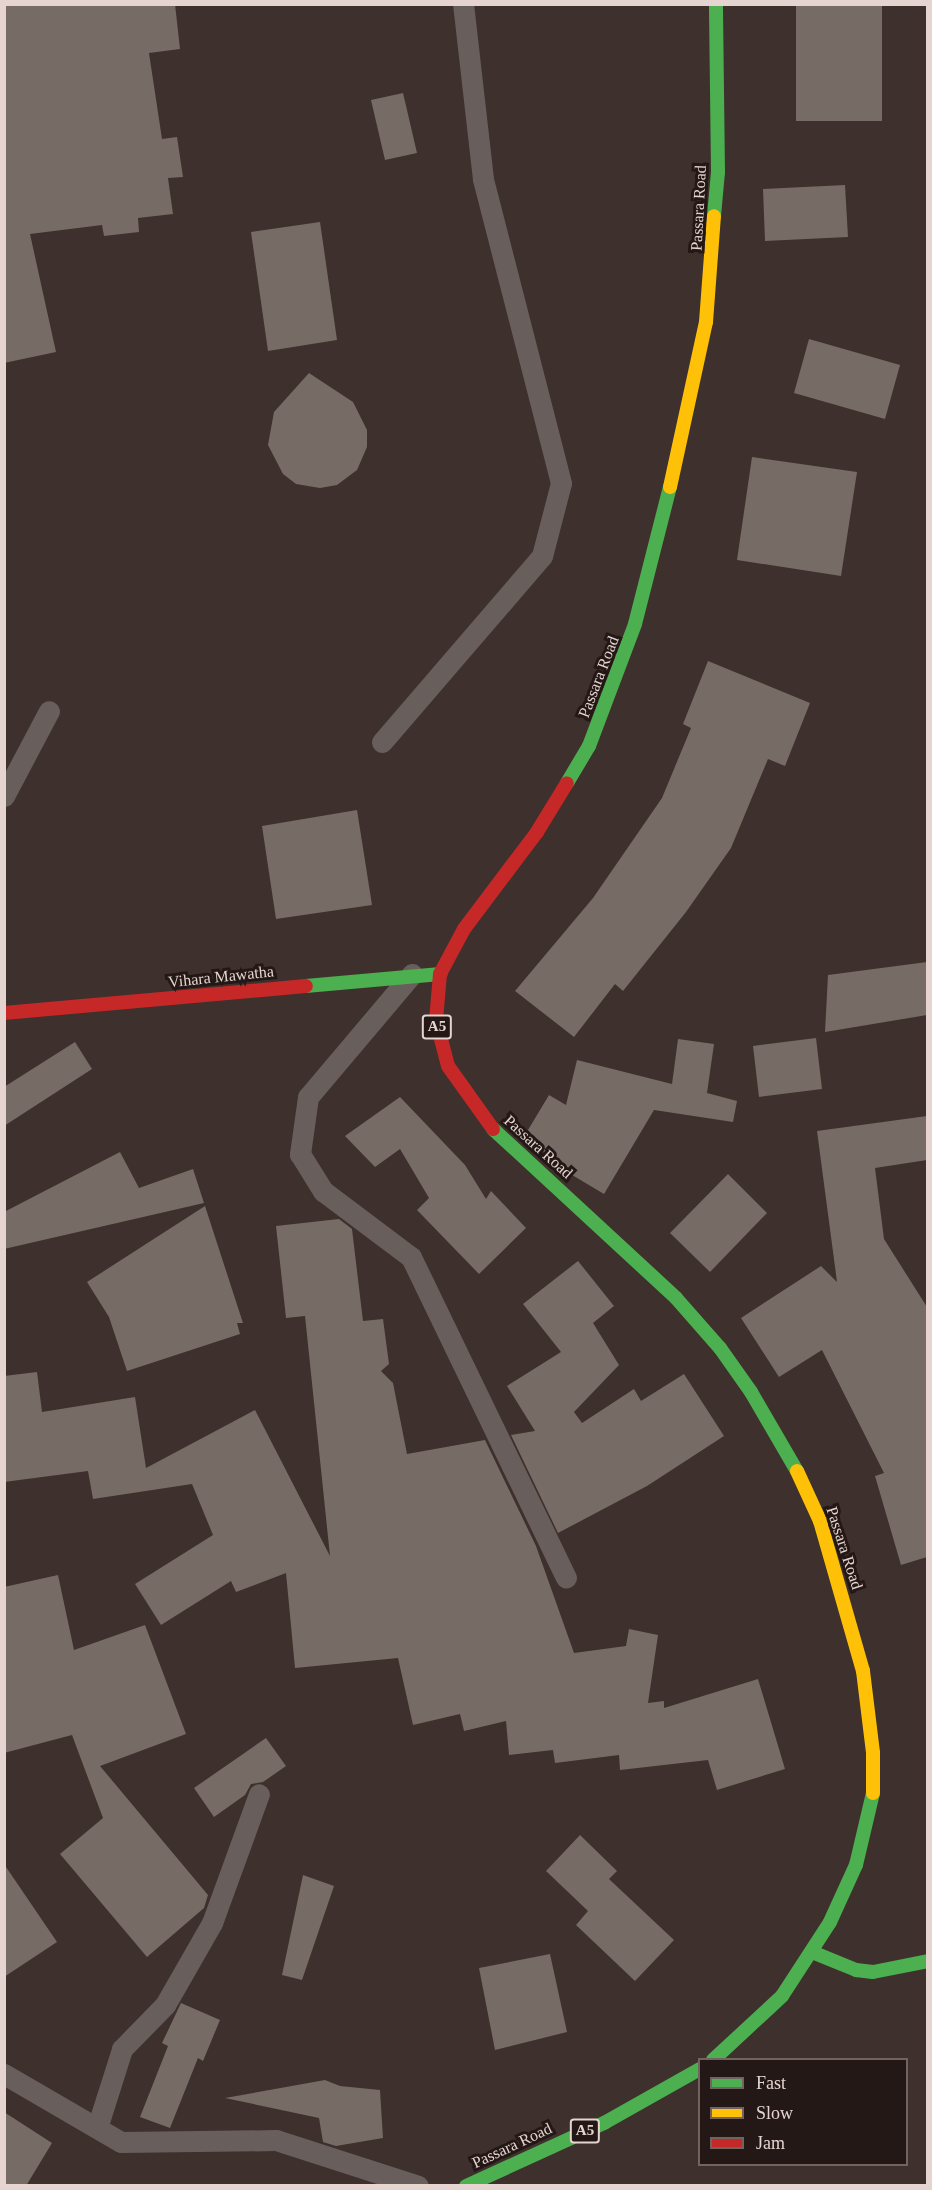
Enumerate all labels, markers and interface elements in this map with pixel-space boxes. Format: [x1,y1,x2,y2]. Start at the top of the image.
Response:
street label: Passara Road [687,165,711,251]
street label: Passara Road [575,634,623,720]
street label: Vihara Mawatha [167,962,275,992]
road number: A5 [420,1015,454,1039]
street label: Passara Road [500,1111,576,1183]
street label: Passara Road [822,1504,866,1592]
legend [698,2058,908,2166]
text: Fast [756,2073,786,2093]
text: Slow [756,2103,793,2123]
street label: Passara Road [469,2119,555,2173]
road number: A5 [568,2119,602,2143]
text: Jam [756,2133,785,2153]

